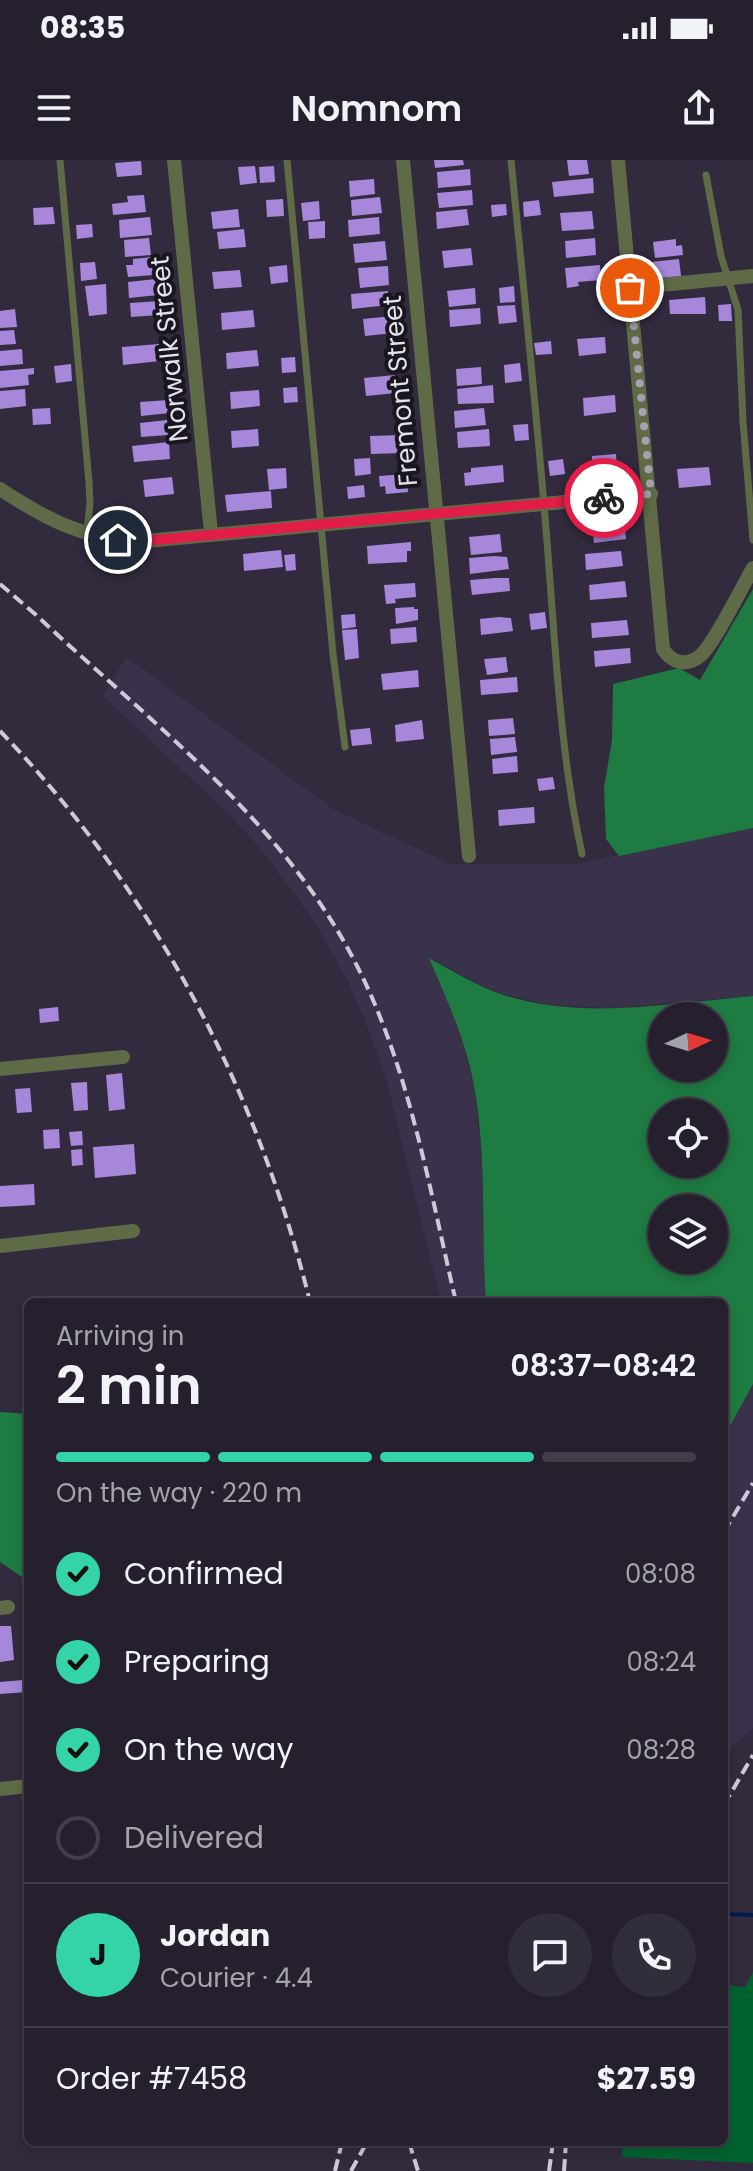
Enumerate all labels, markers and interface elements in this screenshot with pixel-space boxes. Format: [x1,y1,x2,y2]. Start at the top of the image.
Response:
text: 08:35 [40,6,125,49]
text: Nomnom [291,83,462,134]
icon: menu [32,86,76,130]
icon: share [677,86,721,130]
street label: Norwalk Street [141,254,197,444]
pin [596,254,664,322]
icon: bag [608,266,652,310]
street label: Fremont Street [374,294,426,488]
courier [564,458,644,538]
icon: bike [582,476,626,520]
pin [84,506,152,574]
icon: home [96,518,140,562]
north arrow [648,1002,728,1082]
map controls [648,1002,728,1274]
button: locate [648,1098,728,1178]
button: layers [648,1194,728,1274]
text: Arriving in [56,1318,185,1354]
text: 08:37–08:42 [510,1344,696,1387]
text: 2 min [56,1349,202,1422]
text: On the way · 220 m [56,1475,302,1511]
icon: check [56,1552,100,1596]
text: Confirmed [124,1552,284,1595]
text: 08:08 [625,1556,696,1592]
icon: check [56,1640,100,1684]
text: Preparing [124,1640,270,1683]
text: 08:24 [626,1644,696,1680]
icon: check [56,1728,100,1772]
text: On the way [124,1728,293,1771]
text: 08:28 [626,1732,696,1768]
text: Delivered [124,1816,264,1859]
button: chat [508,1913,592,1997]
button: phone [612,1913,696,1997]
text: Jordan [160,1914,270,1957]
text: J [89,1933,107,1976]
text: Courier · 4.4 [160,1960,313,1996]
text: Order #7458 [56,2057,247,2100]
text: $27.59 [597,2057,696,2100]

